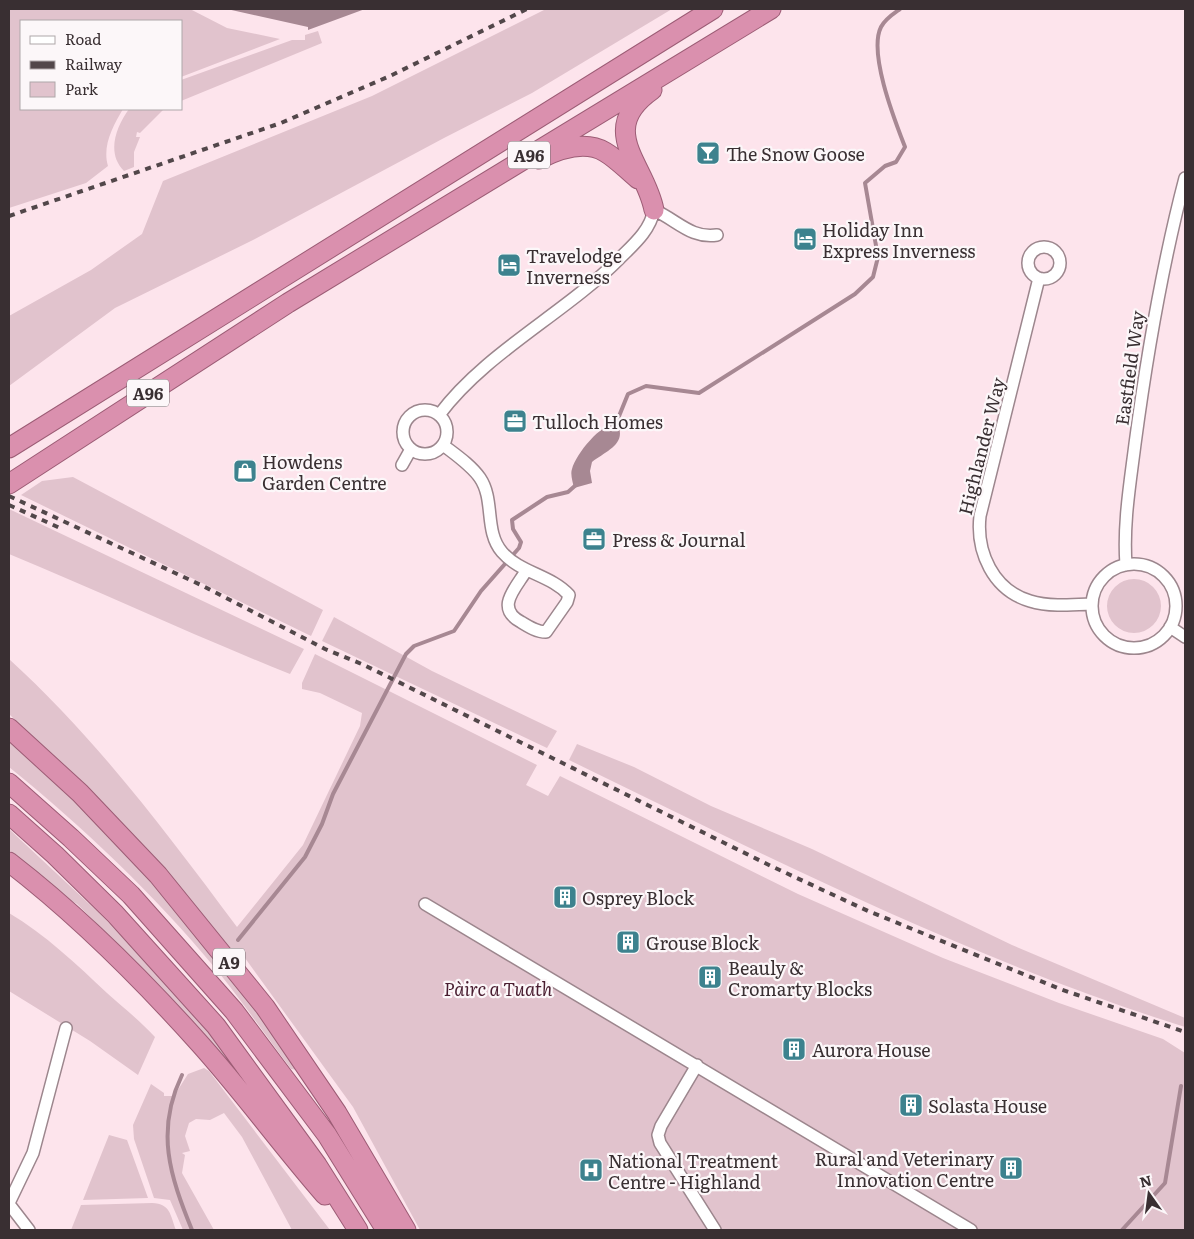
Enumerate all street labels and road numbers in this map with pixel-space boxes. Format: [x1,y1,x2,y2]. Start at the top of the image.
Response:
road number: A96 [508,142,550,168]
street label: Eastfield Way [1108,308,1151,427]
street label: Highlander Way [951,374,1011,518]
road number: A96 [127,379,169,406]
road number: A9 [213,949,245,976]

